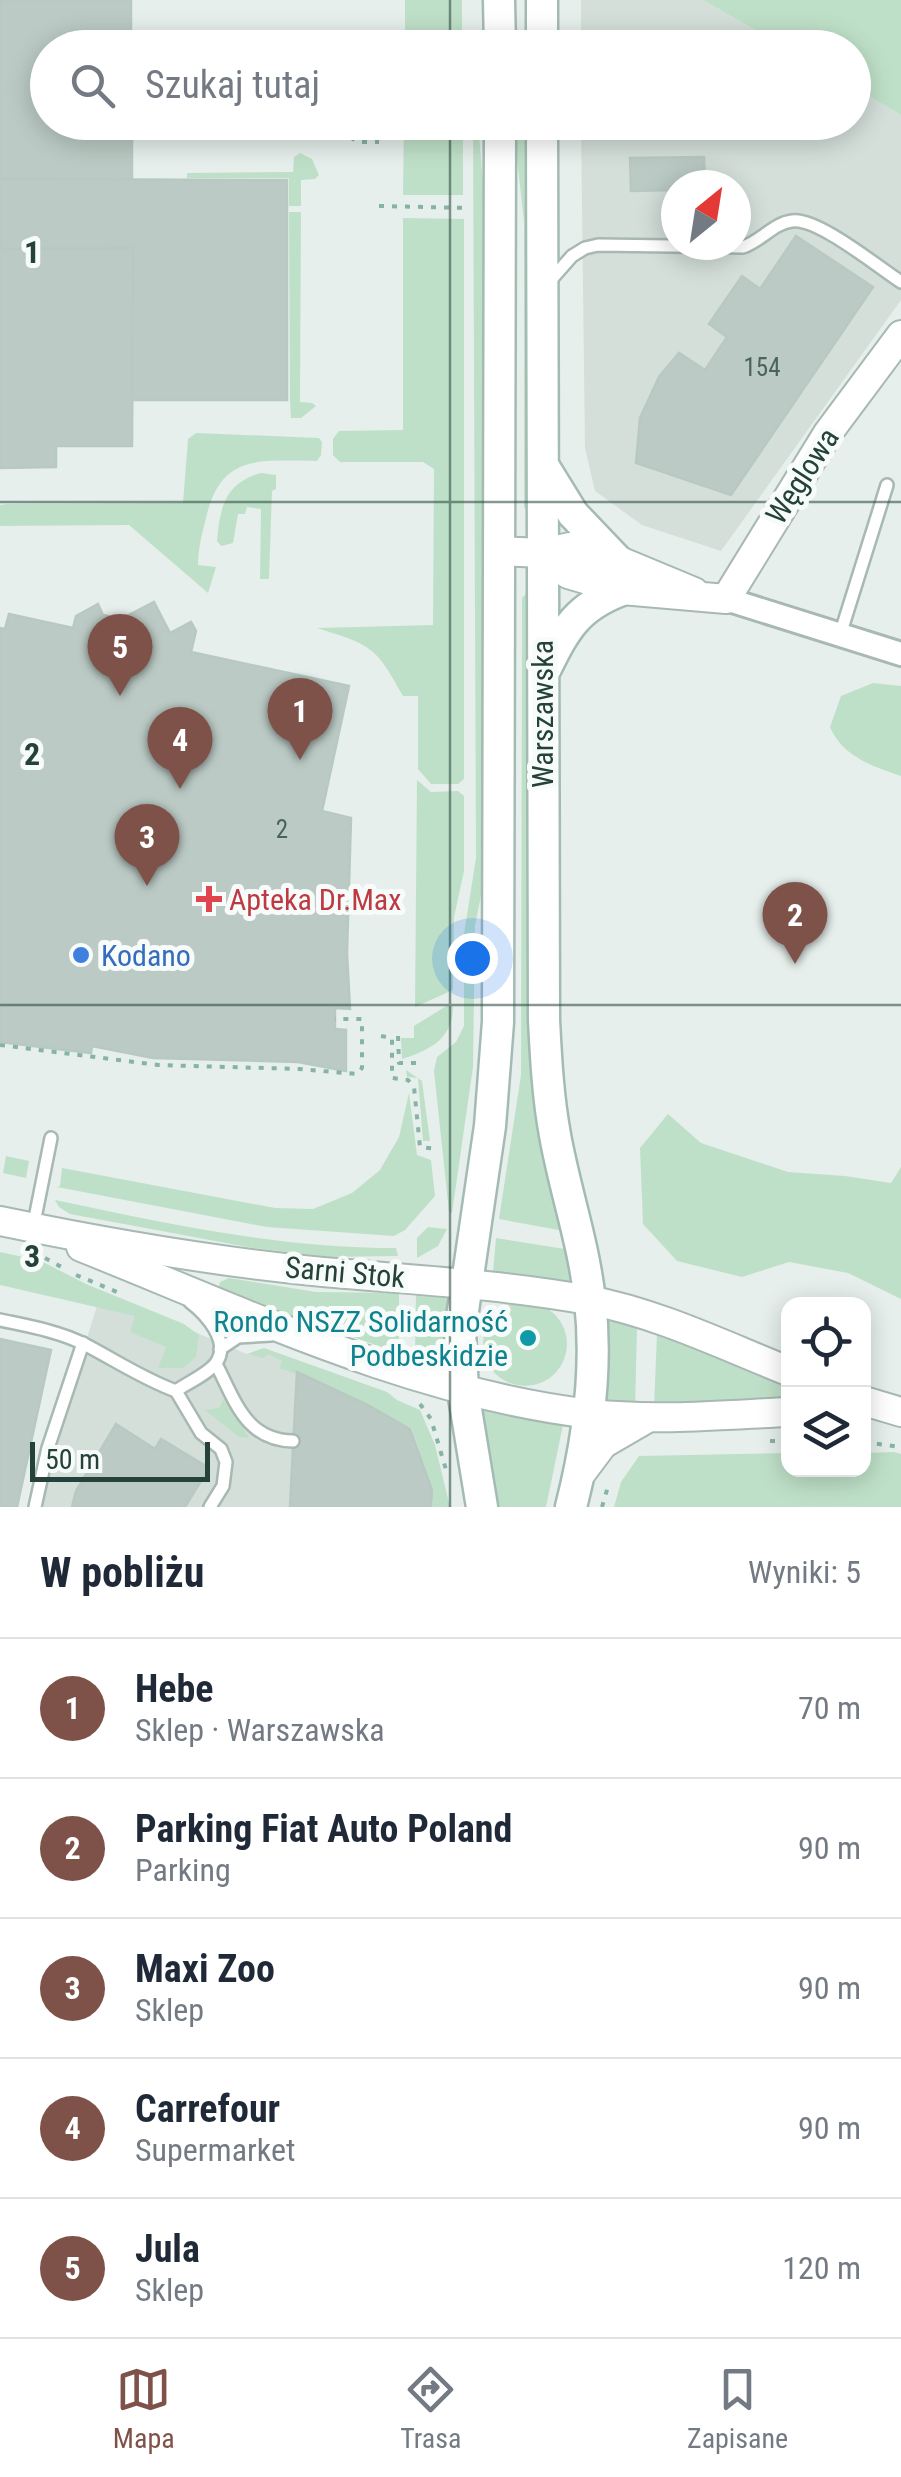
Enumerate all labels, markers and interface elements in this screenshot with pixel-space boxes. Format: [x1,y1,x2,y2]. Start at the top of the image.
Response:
search box [30,30,871,140]
icon: search [65,58,120,113]
text: Szukaj tutaj [145,63,320,107]
north arrow [661,170,751,260]
text: 1 [24,233,40,271]
house number: 154 [743,353,781,382]
street label: Węglowa [758,422,846,530]
pin: 5 [88,614,152,696]
street label: Warszawska [525,640,560,788]
pin: 1 [268,678,332,760]
pin: 4 [148,706,212,789]
text: 2 [24,735,40,773]
pin: 3 [114,804,180,886]
house number: 2 [276,815,288,844]
place label: Apteka Dr.Max [229,882,401,917]
pin: 2 [762,882,828,964]
marker: Apteka Dr.Max [198,888,220,910]
your location [447,933,498,984]
place label: Kodano [101,938,191,973]
marker: Kodano [70,944,92,966]
text: 3 [24,1237,40,1275]
street label: Sarni Stok [284,1249,407,1295]
map controls [781,1297,871,1477]
button: locate [781,1297,871,1387]
place label: Rondo NSZZ Solidarność Podbeskidzie [213,1304,508,1373]
marker: Rondo NSZZ Solidarność Podbeskidzie [517,1327,539,1349]
button: layers [781,1387,871,1477]
scale bar [30,1437,210,1482]
text: 50 m [45,1443,100,1476]
text: W pobliżu [40,1548,204,1597]
text: Wyniki: 5 [748,1553,861,1591]
text: Hebe [135,1667,214,1711]
text: 1 [64,1689,81,1727]
text: 70 m [798,1689,861,1727]
text: Sklep · Warszawska [135,1711,385,1749]
text: Parking Fiat Auto Poland [135,1807,512,1851]
text: 2 [64,1829,81,1867]
text: 90 m [798,1829,861,1867]
text: Parking [135,1851,231,1889]
text: Maxi Zoo [135,1947,275,1991]
text: 3 [64,1969,81,2007]
text: 90 m [798,1969,861,2007]
text: Sklep [135,1991,204,2029]
text: Carrefour [135,2087,280,2131]
text: 4 [64,2109,81,2147]
text: 90 m [798,2109,861,2147]
text: Supermarket [135,2131,295,2169]
text: Jula [135,2227,200,2271]
text: 5 [64,2249,81,2287]
text: 120 m [782,2249,861,2287]
text: Sklep [135,2271,204,2309]
tab: Mapa [113,2362,175,2455]
tab: Trasa [400,2362,461,2455]
tab: Zapisane [687,2362,788,2455]

